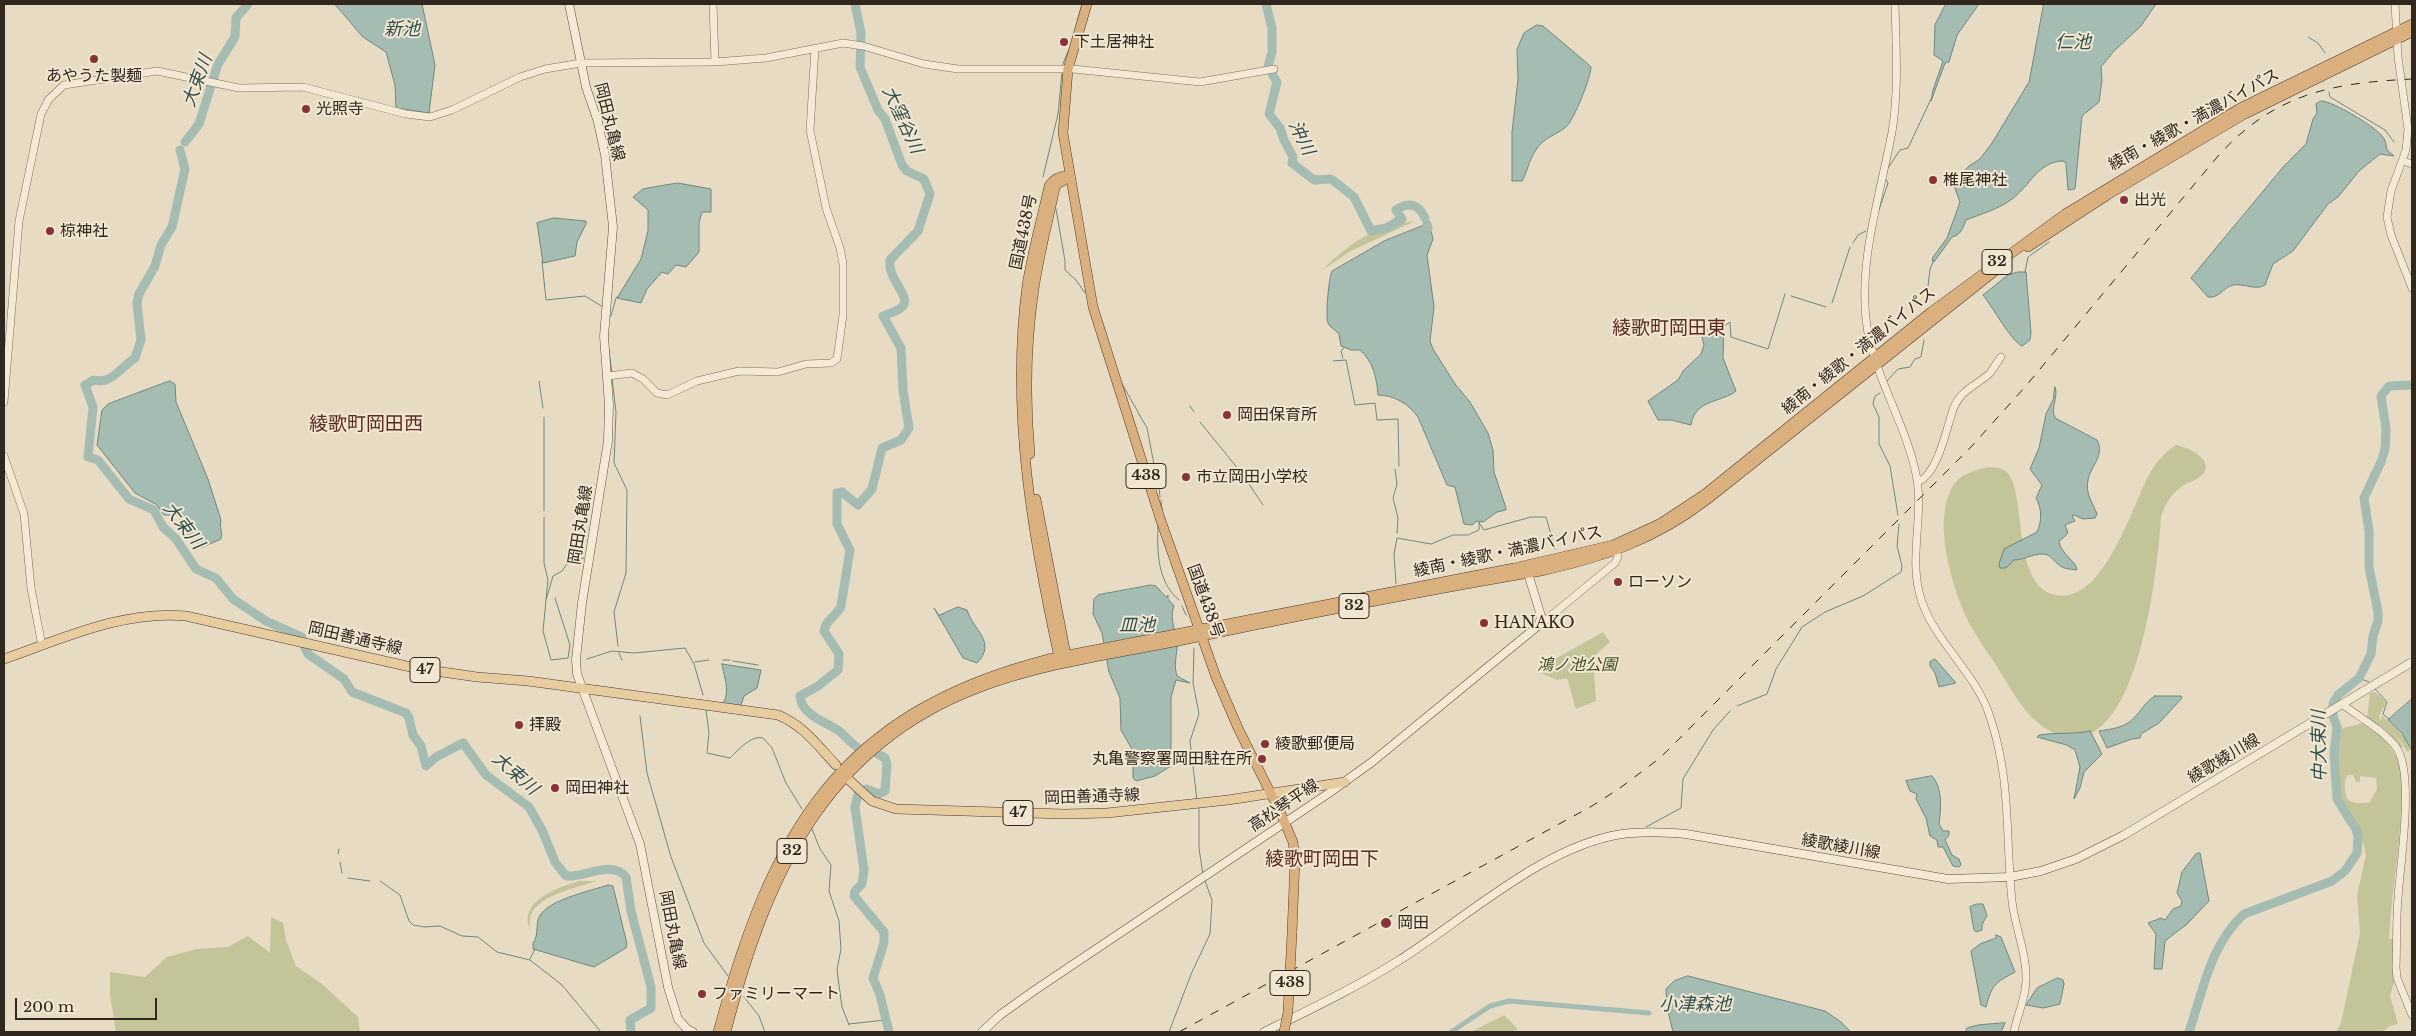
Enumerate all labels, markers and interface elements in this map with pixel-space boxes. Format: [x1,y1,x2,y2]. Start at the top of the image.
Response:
water label: 新池 [384,19,420,41]
place label: 下土居神社 [1074,32,1154,52]
water label: 仁池 [2055,32,2091,54]
marker: 下土居神社 [1058,36,1070,48]
water label: 大束川 [179,52,217,110]
marker: あやうた製麺 [88,53,100,65]
street label: 綾南・綾歌・満濃バイパス [2105,65,2283,175]
place label: あやうた製麺 [46,66,142,86]
street label: 岡田丸亀線 [590,81,628,163]
water label: 大窪谷川 [877,83,927,157]
place label: 光照寺 [316,99,364,119]
marker: 光照寺 [300,103,312,115]
water label: 沖川 [1283,117,1319,159]
place label: 椎尾神社 [1943,170,2007,190]
marker: 椎尾神社 [1927,174,1939,186]
place label: 出光 [2134,190,2166,210]
street label: 国道438号 [1007,192,1041,272]
marker: 出光 [2118,194,2130,206]
place label: 椋神社 [60,221,108,241]
marker: 椋神社 [44,225,56,237]
road number: 32 [1982,250,2012,274]
street label: 綾南・綾歌・満濃バイパス [1778,283,1940,419]
district label: 綾歌町岡田東 [1612,318,1726,340]
place label: 岡田保育所 [1237,405,1317,425]
marker: 岡田保育所 [1221,409,1233,421]
district label: 綾歌町岡田西 [309,414,423,436]
road number: 438 [1126,464,1166,488]
place label: 市立岡田小学校 [1196,467,1308,487]
marker: 市立岡田小学校 [1180,471,1192,483]
street label: 岡田丸亀線 [565,484,597,566]
water label: 大束川 [158,498,208,554]
street label: 綾南・綾歌・満濃バイパス [1412,523,1604,581]
street label: 国道438号 [1183,562,1227,640]
place label: ローソン [1628,572,1692,592]
marker: ローソン [1612,576,1624,588]
road number: 32 [1339,594,1369,618]
place label: HANAKO [1494,613,1575,633]
water label: 皿池 [1119,615,1155,637]
marker: HANAKO [1478,617,1490,629]
street label: 岡田善通寺線 [306,619,404,659]
park label: 鴻ノ池公園 [1537,655,1617,675]
road number: 47 [410,658,440,682]
water label: 中大束川 [2309,710,2331,782]
place label: 拝殿 [529,715,561,735]
marker: 拝殿 [513,719,525,731]
street label: 綾歌綾川線 [2185,730,2263,788]
place label: 綾歌郵便局 [1275,734,1355,754]
marker: 綾歌郵便局 [1259,738,1271,750]
water label: 大束川 [488,748,542,800]
place label: 丸亀警察署岡田駐在所 [1092,749,1252,769]
marker: 丸亀警察署岡田駐在所 [1256,753,1268,765]
street label: 高松琴平線 [1245,776,1323,836]
place label: 岡田神社 [565,778,629,798]
marker: 岡田神社 [549,782,561,794]
street label: 岡田善通寺線 [1044,786,1140,808]
road number: 47 [1003,800,1033,826]
street label: 綾歌綾川線 [1800,831,1882,863]
road number: 32 [777,838,807,864]
district label: 綾歌町岡田下 [1265,849,1379,871]
street label: 岡田丸亀線 [655,889,689,971]
place label: 岡田 [1397,913,1429,933]
marker: 岡田 [1379,916,1393,930]
road number: 438 [1270,970,1310,996]
place label: ファミリーマート [712,984,840,1004]
scale bar [18,988,160,1020]
marker: ファミリーマート [696,988,708,1000]
water label: 小津森池 [1659,994,1731,1016]
text: 200 m [23,997,74,1016]

